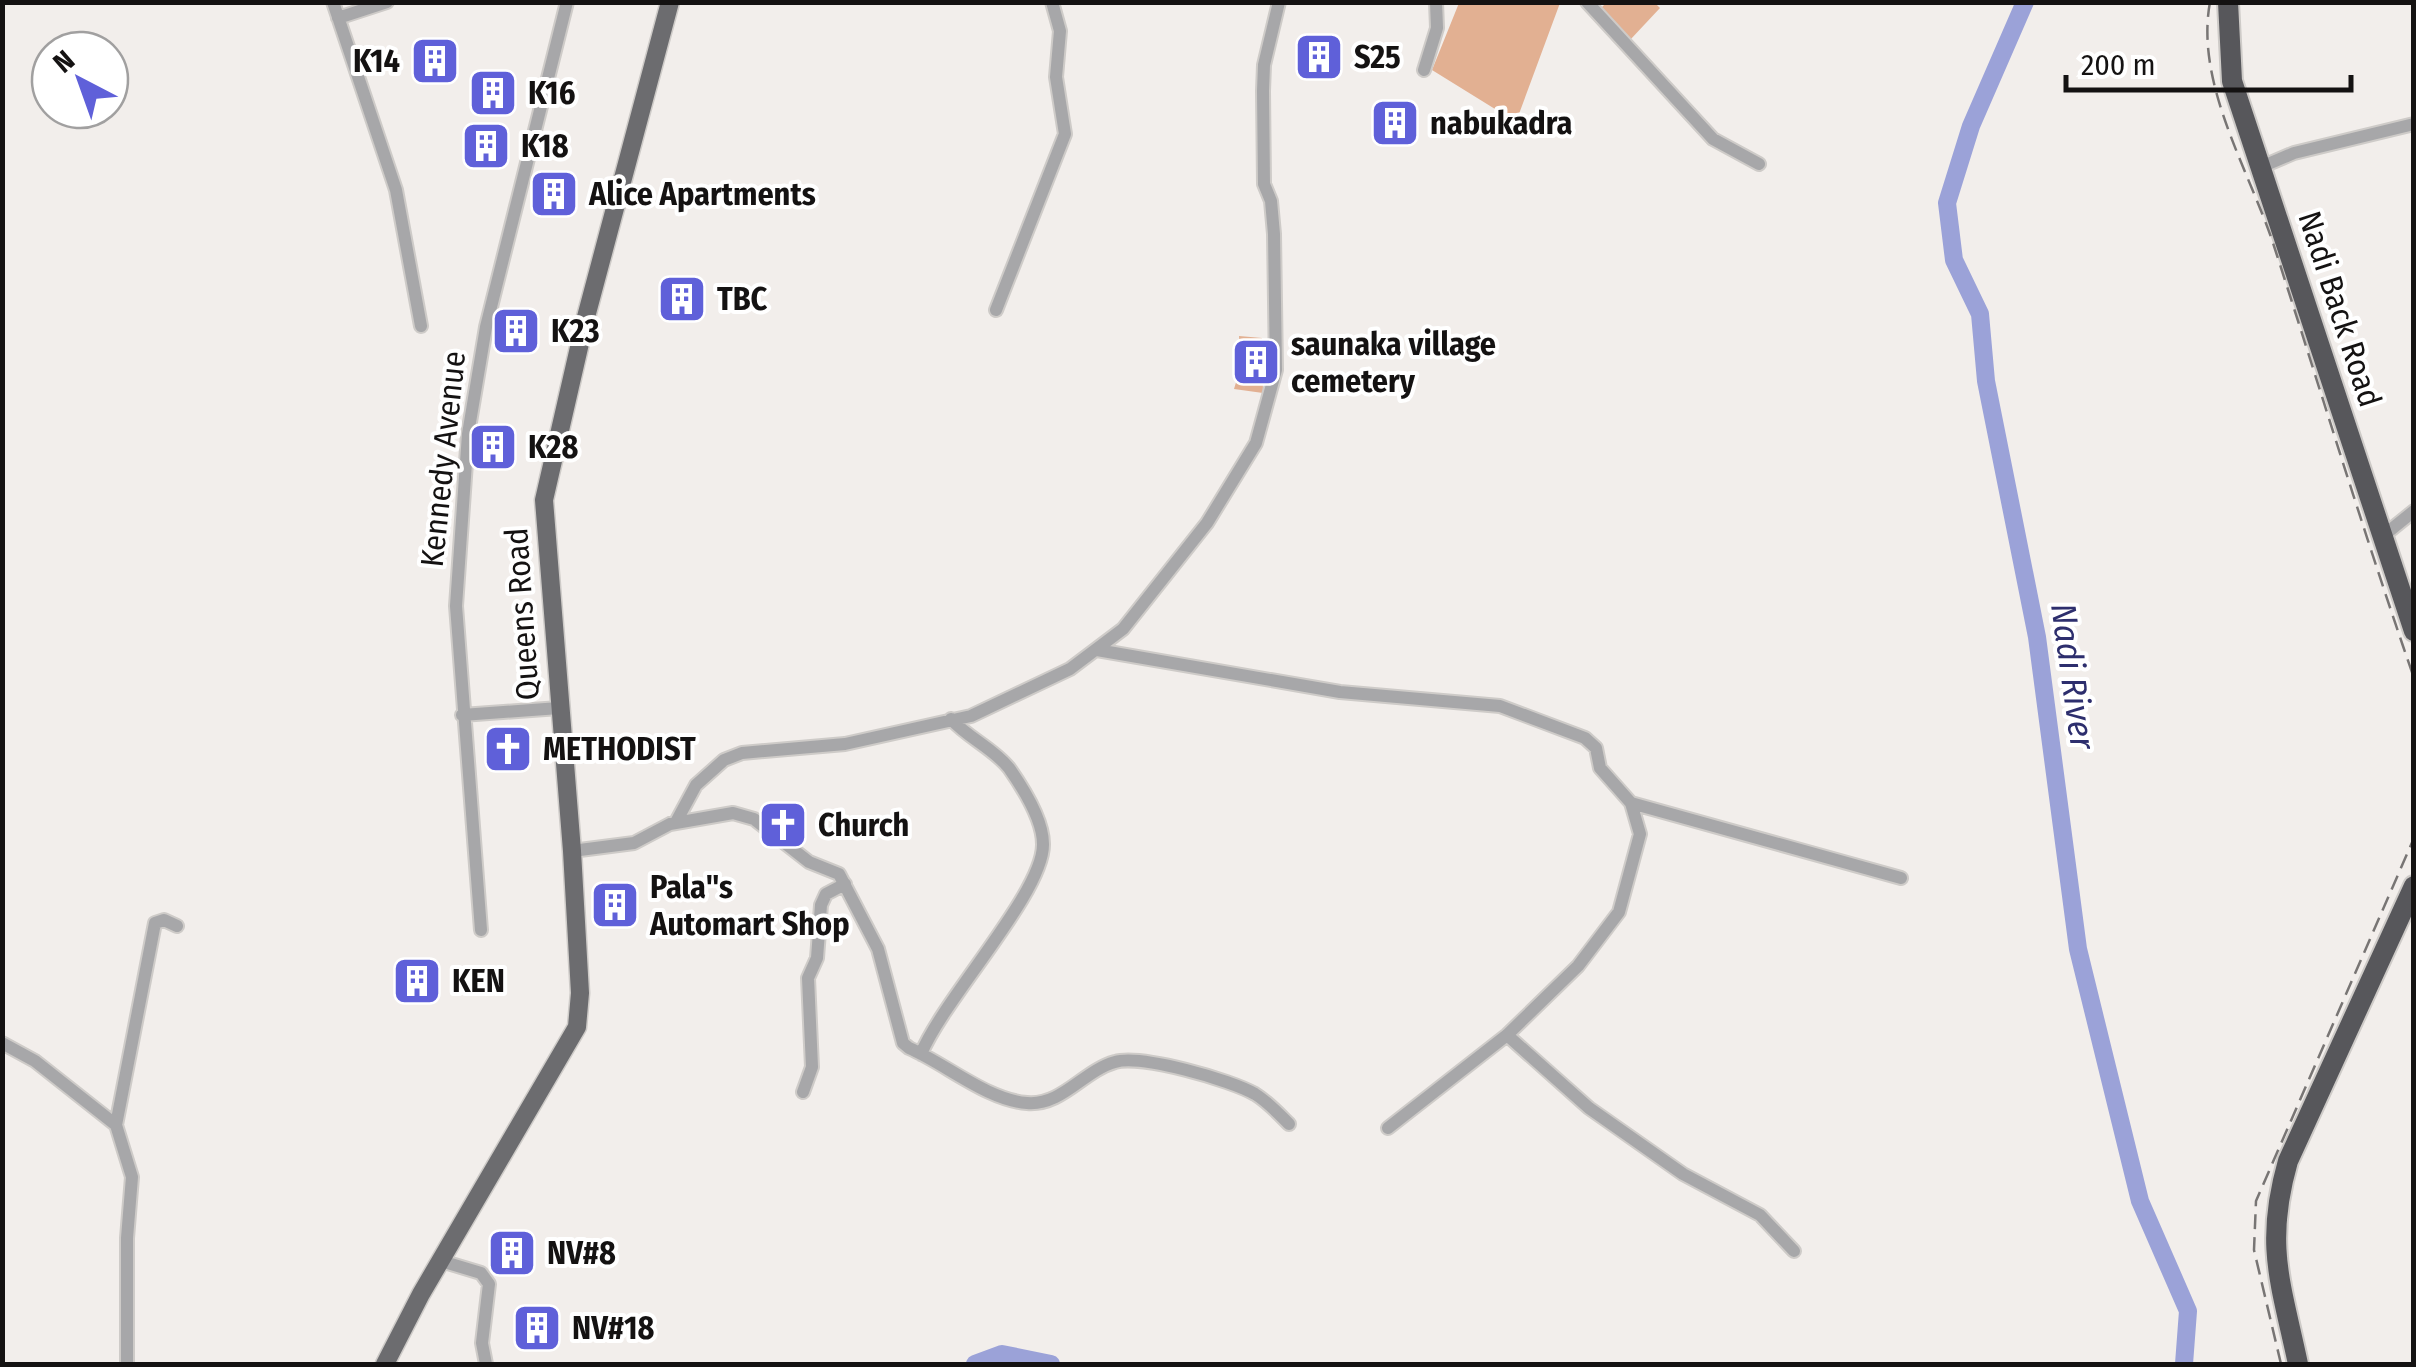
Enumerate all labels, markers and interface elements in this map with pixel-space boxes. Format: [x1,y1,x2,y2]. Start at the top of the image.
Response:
north arrow [30,30,130,130]
scale bar [2066,30,2351,92]
building icon: S25 [1293,31,1345,83]
building icon: K14 [409,35,461,87]
place label: S25 [1354,38,1401,76]
place label: K14 [353,42,400,80]
text: N [47,44,81,79]
text: 200 m [2081,47,2156,83]
building icon: K16 [467,67,519,119]
place label: K16 [528,74,575,112]
building icon: nabukadra [1369,97,1421,149]
place label: nabukadra [1430,104,1573,142]
building icon: K18 [460,120,512,172]
place label: K18 [521,127,569,165]
building icon: Alice Apartments [528,168,580,220]
place label: Alice Apartments [588,175,816,213]
street label: Nadi Back Road [2290,206,2390,412]
building icon: TBC [656,273,708,325]
place label: TBC [717,280,768,318]
building icon: K23 [490,305,542,357]
place label: K23 [551,312,600,350]
place label: saunaka village cemetery [1291,325,1496,400]
building icon: saunaka village cemetery [1230,336,1282,388]
street label: Kennedy Avenue [413,349,473,569]
building icon: K28 [467,421,519,473]
place label: K28 [528,428,578,466]
street label: Queens Road [497,526,547,702]
water label: Nadi River [2042,600,2104,753]
church icon: METHODIST [482,723,534,775]
place label: METHODIST [543,730,696,768]
church icon: Church [757,799,809,851]
place label: Church [818,806,909,844]
place label: Pala"s Automart Shop [649,868,850,943]
building icon: Pala"s Automart Shop [589,879,641,931]
building icon: KEN [391,955,443,1007]
place label: KEN [452,962,505,1000]
building icon: NV#8 [486,1227,538,1279]
place label: NV#8 [547,1234,616,1272]
building icon: NV#18 [511,1302,563,1354]
place label: NV#18 [572,1309,654,1347]

